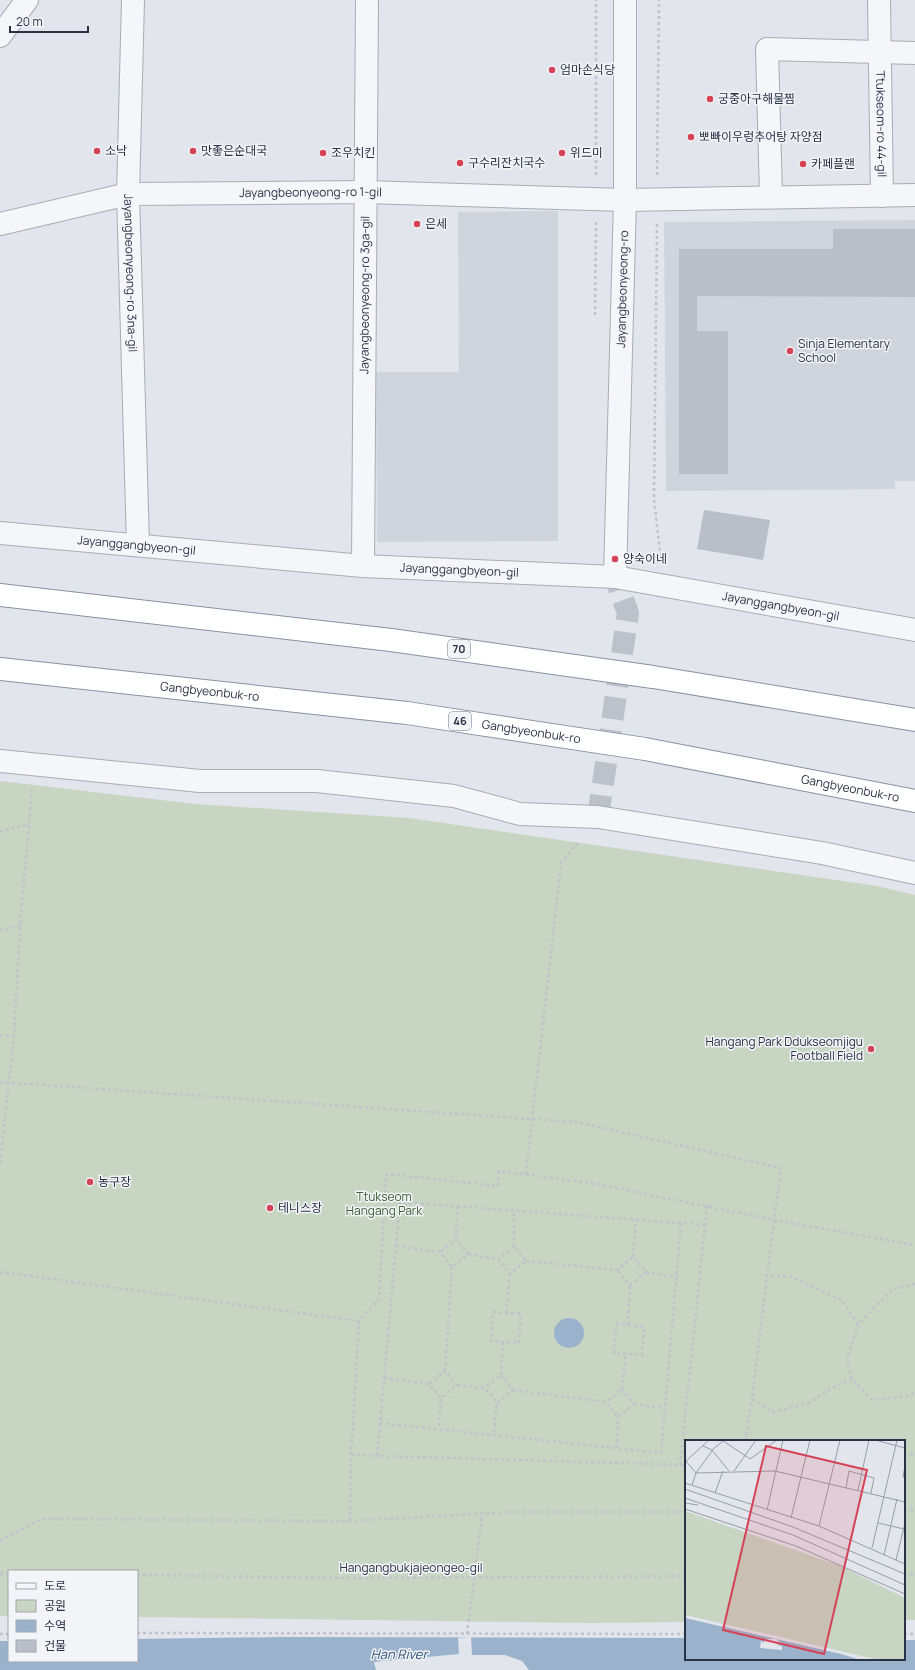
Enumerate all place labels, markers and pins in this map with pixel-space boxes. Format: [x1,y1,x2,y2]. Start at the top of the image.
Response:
place label: 엄마손식당 [560,61,615,78]
marker: 엄마손식당 [547,65,557,75]
place label: 궁중아구해물찜 [718,90,795,107]
marker: 궁중아구해물찜 [705,94,715,104]
place label: 뽀빠이우렁추어탕 자양점 [699,128,823,145]
marker: 뽀빠이우렁추어탕 자양점 [686,132,696,142]
place label: 소낙 [105,142,127,159]
place label: 맛좋은순대국 [201,142,267,159]
place label: 조우치킨 [331,144,375,161]
place label: 위드미 [570,144,603,161]
marker: 소낙 [92,146,102,156]
marker: 맛좋은순대국 [188,146,198,156]
marker: 조우치킨 [318,148,328,158]
marker: 위드미 [557,148,567,158]
place label: 구수리잔치국수 [468,154,545,171]
place label: 카페플랜 [811,155,855,172]
marker: 구수리잔치국수 [455,158,465,168]
marker: 카페플랜 [798,159,808,169]
place label: 은세 [425,215,447,232]
marker: 은세 [412,219,422,229]
place label: Sinja Elementary School [798,335,891,366]
marker: Sinja Elementary School [785,346,795,356]
place label: 양숙이네 [623,550,667,567]
marker: 양숙이네 [610,554,620,564]
place label: Hangang Park Ddukseomjigu Football Field [706,1033,863,1064]
marker: Hangang Park Ddukseomjigu Football Field [866,1044,876,1054]
place label: 농구장 [98,1173,131,1190]
marker: 농구장 [85,1177,95,1187]
place label: 테니스장 [278,1199,322,1216]
marker: 테니스장 [265,1203,275,1213]

